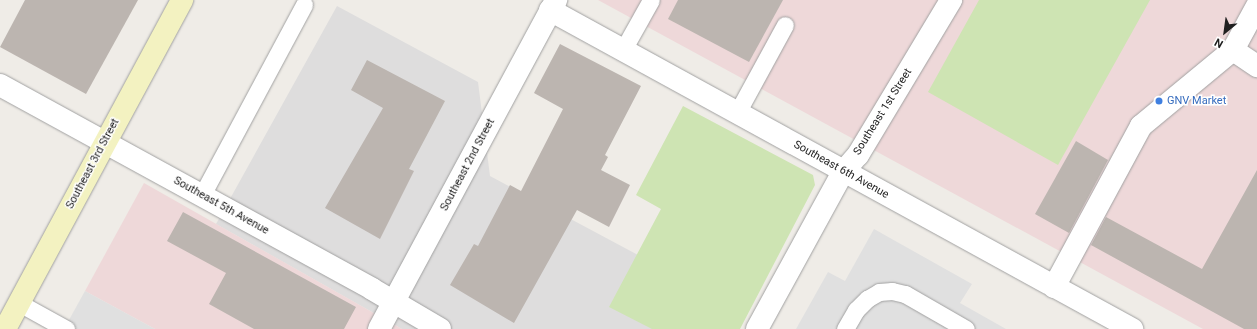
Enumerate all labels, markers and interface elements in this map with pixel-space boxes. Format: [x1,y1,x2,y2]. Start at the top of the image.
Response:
north arrow [1205,12,1245,52]
text: N [1212,35,1225,51]
street label: Southeast 1st Street [851,66,915,158]
place label: GNV Market [1167,94,1226,108]
marker: GNV Market [1154,96,1164,106]
street label: Southeast 3rd Street [64,117,122,211]
street label: Southeast 2nd Street [438,117,498,213]
street label: Southeast 6th Avenue [791,138,891,202]
street label: Southeast 5th Avenue [171,174,271,238]

